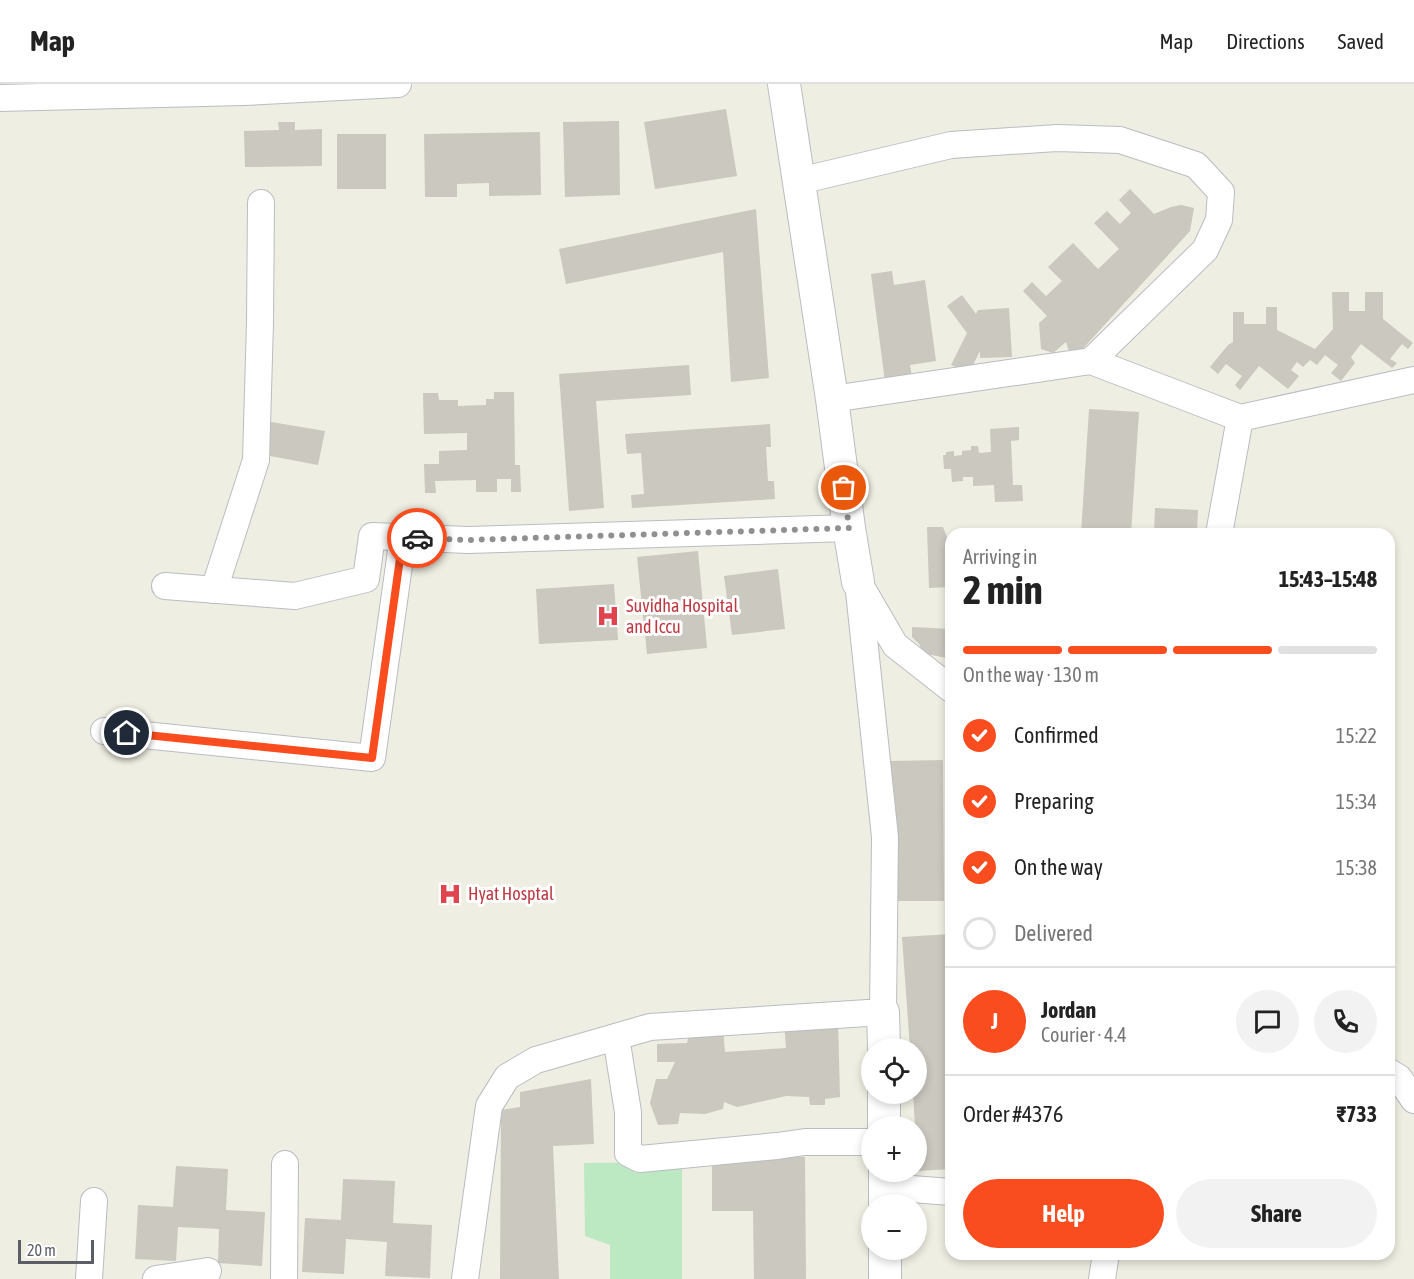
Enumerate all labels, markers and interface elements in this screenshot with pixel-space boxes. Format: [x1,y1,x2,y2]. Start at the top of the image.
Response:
text: Map [30,25,75,57]
text: Map [1159,29,1193,53]
text: Directions [1226,29,1305,53]
text: Saved [1338,29,1384,53]
pin [818,462,869,513]
icon: bag [827,471,860,504]
courier [387,508,447,568]
icon: car [401,522,434,555]
text: Arriving in [963,545,1037,568]
text: 15:43–15:48 [1279,566,1377,592]
text: 2 min [963,568,1043,612]
place label: Suvidha Hospital and Iccu [626,595,738,637]
hospital icon: Suvidha Hospital and Iccu [595,603,621,629]
text: On the way · 130 m [963,663,1099,686]
pin [101,707,152,758]
icon: home [110,716,143,749]
icon: check [963,719,996,752]
text: Confirmed [1014,722,1099,748]
text: 15:22 [1336,724,1377,747]
icon: check [963,785,996,818]
text: Preparing [1014,788,1094,814]
text: 15:34 [1336,790,1377,813]
icon: check [963,851,996,884]
text: On the way [1014,854,1103,880]
text: 15:38 [1336,856,1377,879]
hospital icon: Hyat Hosptal [437,881,463,907]
place label: Hyat Hosptal [468,883,554,904]
text: Delivered [1014,920,1093,946]
button: chat [1236,990,1299,1053]
button: phone [1314,990,1377,1053]
text: Jordan [1041,997,1096,1023]
text: J [991,1008,998,1034]
text: Courier · 4.4 [1041,1023,1127,1046]
map controls [861,1038,927,1260]
button: locate [861,1038,927,1104]
text: Order #4376 [963,1101,1063,1127]
text: ₹733 [1337,1101,1377,1127]
button: + [861,1116,927,1182]
button: Help [963,1179,1164,1248]
button: Share [1176,1179,1377,1248]
button: − [861,1194,927,1260]
scale bar [18,1237,94,1264]
text: 20 m [27,1241,56,1259]

